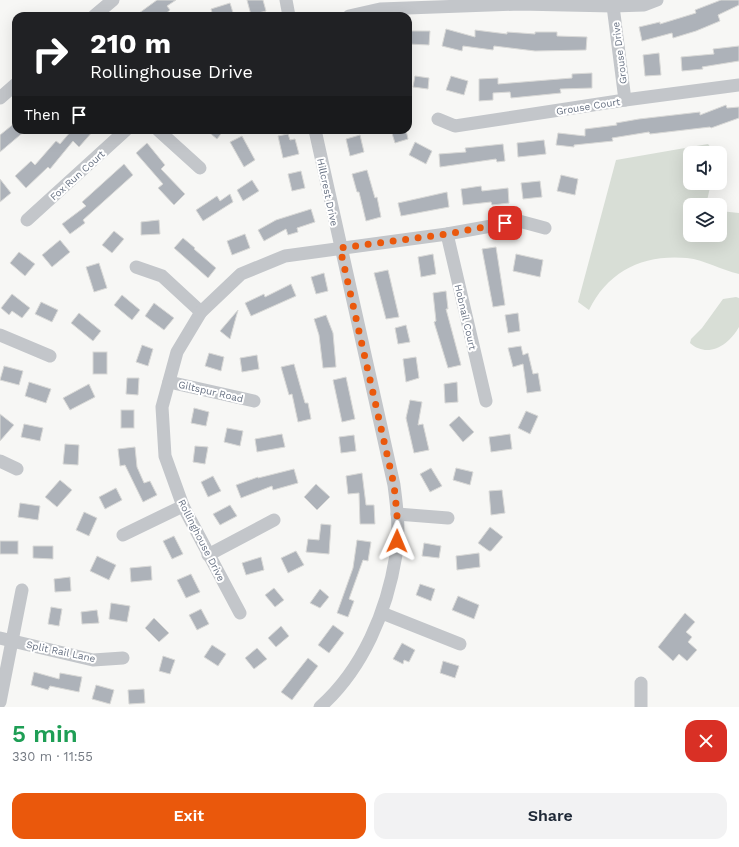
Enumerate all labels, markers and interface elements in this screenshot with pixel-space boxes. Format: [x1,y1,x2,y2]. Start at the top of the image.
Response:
street label: Grouse Drive [610,21,629,85]
text: 210 m [90,27,171,60]
icon: right [24,28,76,80]
text: Rollinghouse Drive [90,61,253,82]
street label: Grouse Court [555,96,622,117]
icon: arrive [68,104,90,126]
text: Then [24,106,60,124]
map controls [683,146,727,242]
button: sound [683,146,727,190]
street label: Fox Run Court [48,148,107,203]
street label: Hillcrest Drive [315,157,340,227]
button: layers [683,198,727,242]
pin [488,206,522,240]
icon: arrive [494,212,516,234]
street label: Hobnail Court [453,283,479,352]
street label: Giltspur Road [177,379,244,404]
street label: Rollinghouse Drive [176,497,227,583]
position arrow [376,520,418,562]
street label: Split Rail Lane [25,639,97,664]
text: 5 min [12,720,78,748]
button: close [685,720,727,762]
text: 330 m · 11:55 [12,749,93,764]
button: Exit [12,793,366,839]
button: Share [374,793,727,839]

